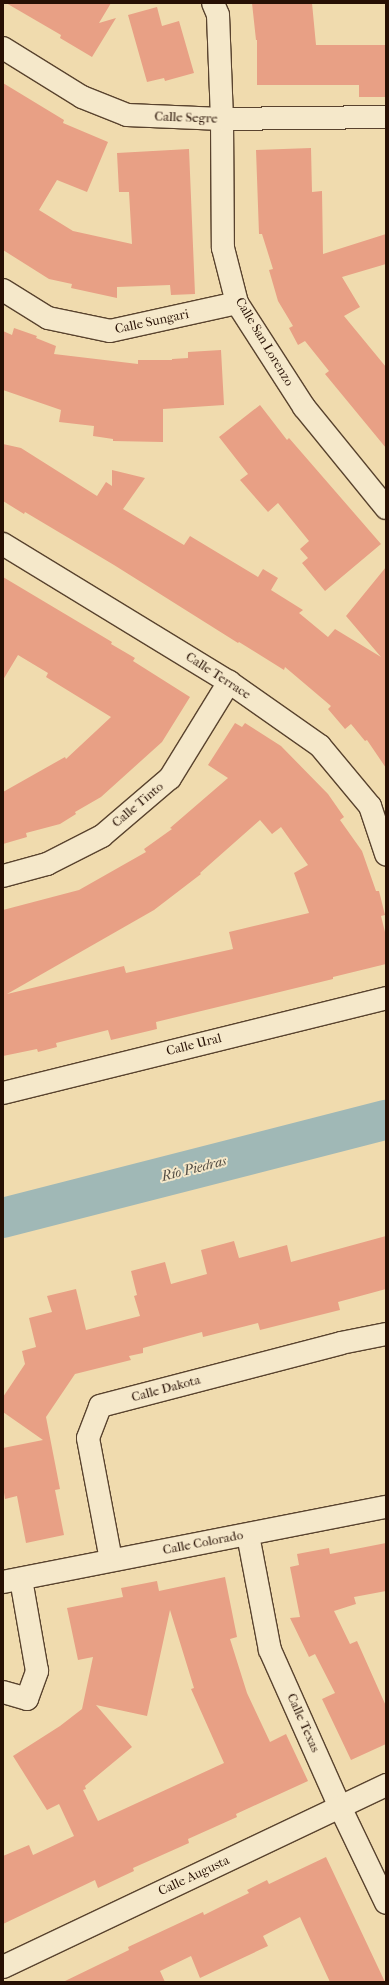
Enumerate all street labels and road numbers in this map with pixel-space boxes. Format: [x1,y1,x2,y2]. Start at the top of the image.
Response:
street label: Calle Segre [154,109,218,127]
street label: Calle San Lorenzo [231,295,297,389]
street label: Calle Sungari [114,307,190,337]
street label: Calle Terrace [183,649,253,703]
street label: Calle Tinto [109,779,167,831]
street label: Calle Ural [165,1031,223,1059]
street label: Calle Dakota [130,1372,202,1406]
street label: Calle Colorado [161,1528,245,1558]
street label: Calle Texas [283,1691,323,1755]
street label: Calle Augusta [156,1853,232,1899]

